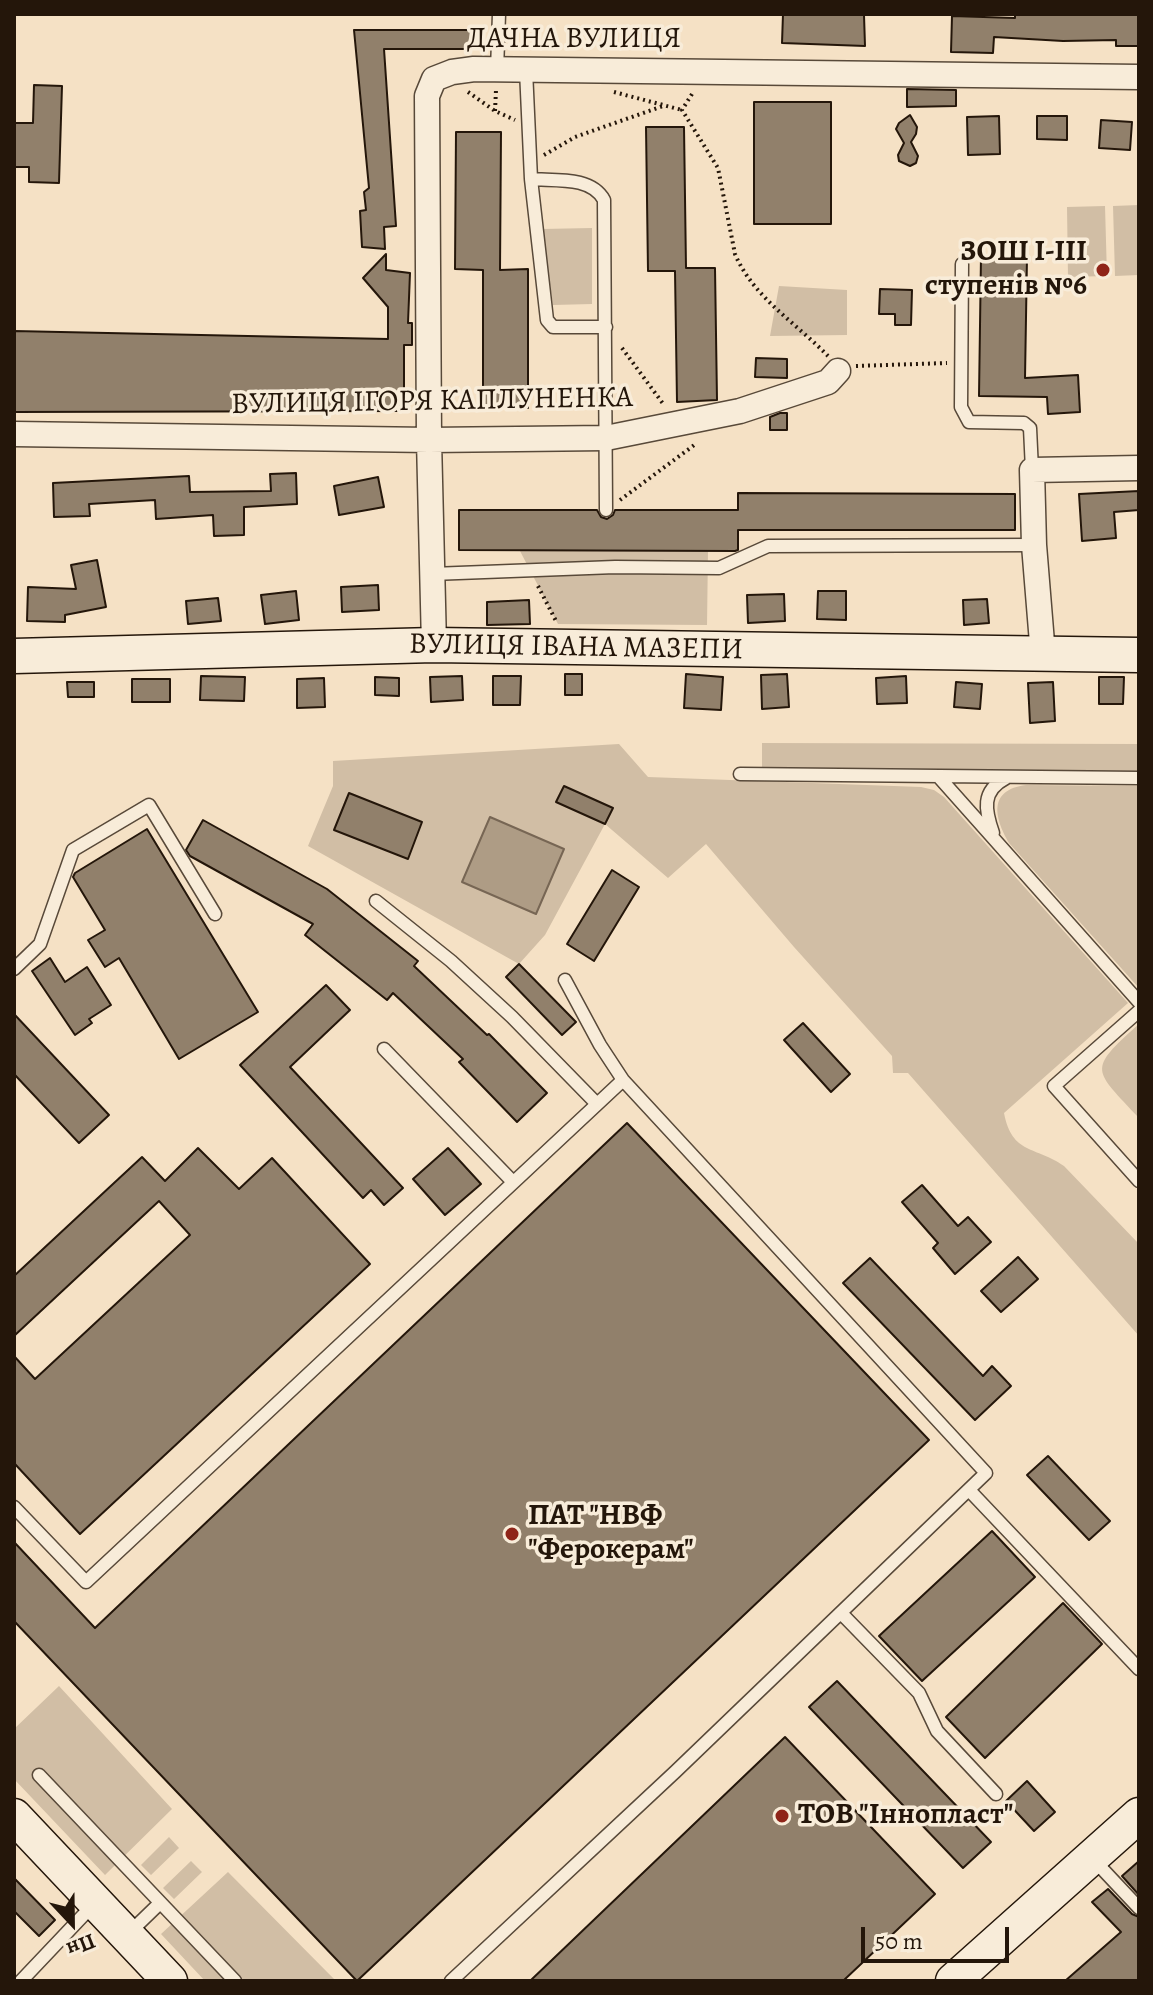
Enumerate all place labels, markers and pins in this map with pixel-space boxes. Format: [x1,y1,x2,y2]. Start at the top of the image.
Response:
place label: ЗОШ І-ІІІ ступенів №6 [925,235,1087,306]
marker: ЗОШ І-ІІІ ступенів №6 [1094,261,1112,279]
place label: ПАТ "НВФ "Ферокерам" [528,1499,694,1570]
marker: ПАТ "НВФ "Ферокерам" [503,1525,521,1543]
place label: ТОВ "Іннопласт" [798,1798,1013,1834]
marker: ТОВ "Іннопласт" [773,1807,791,1825]

